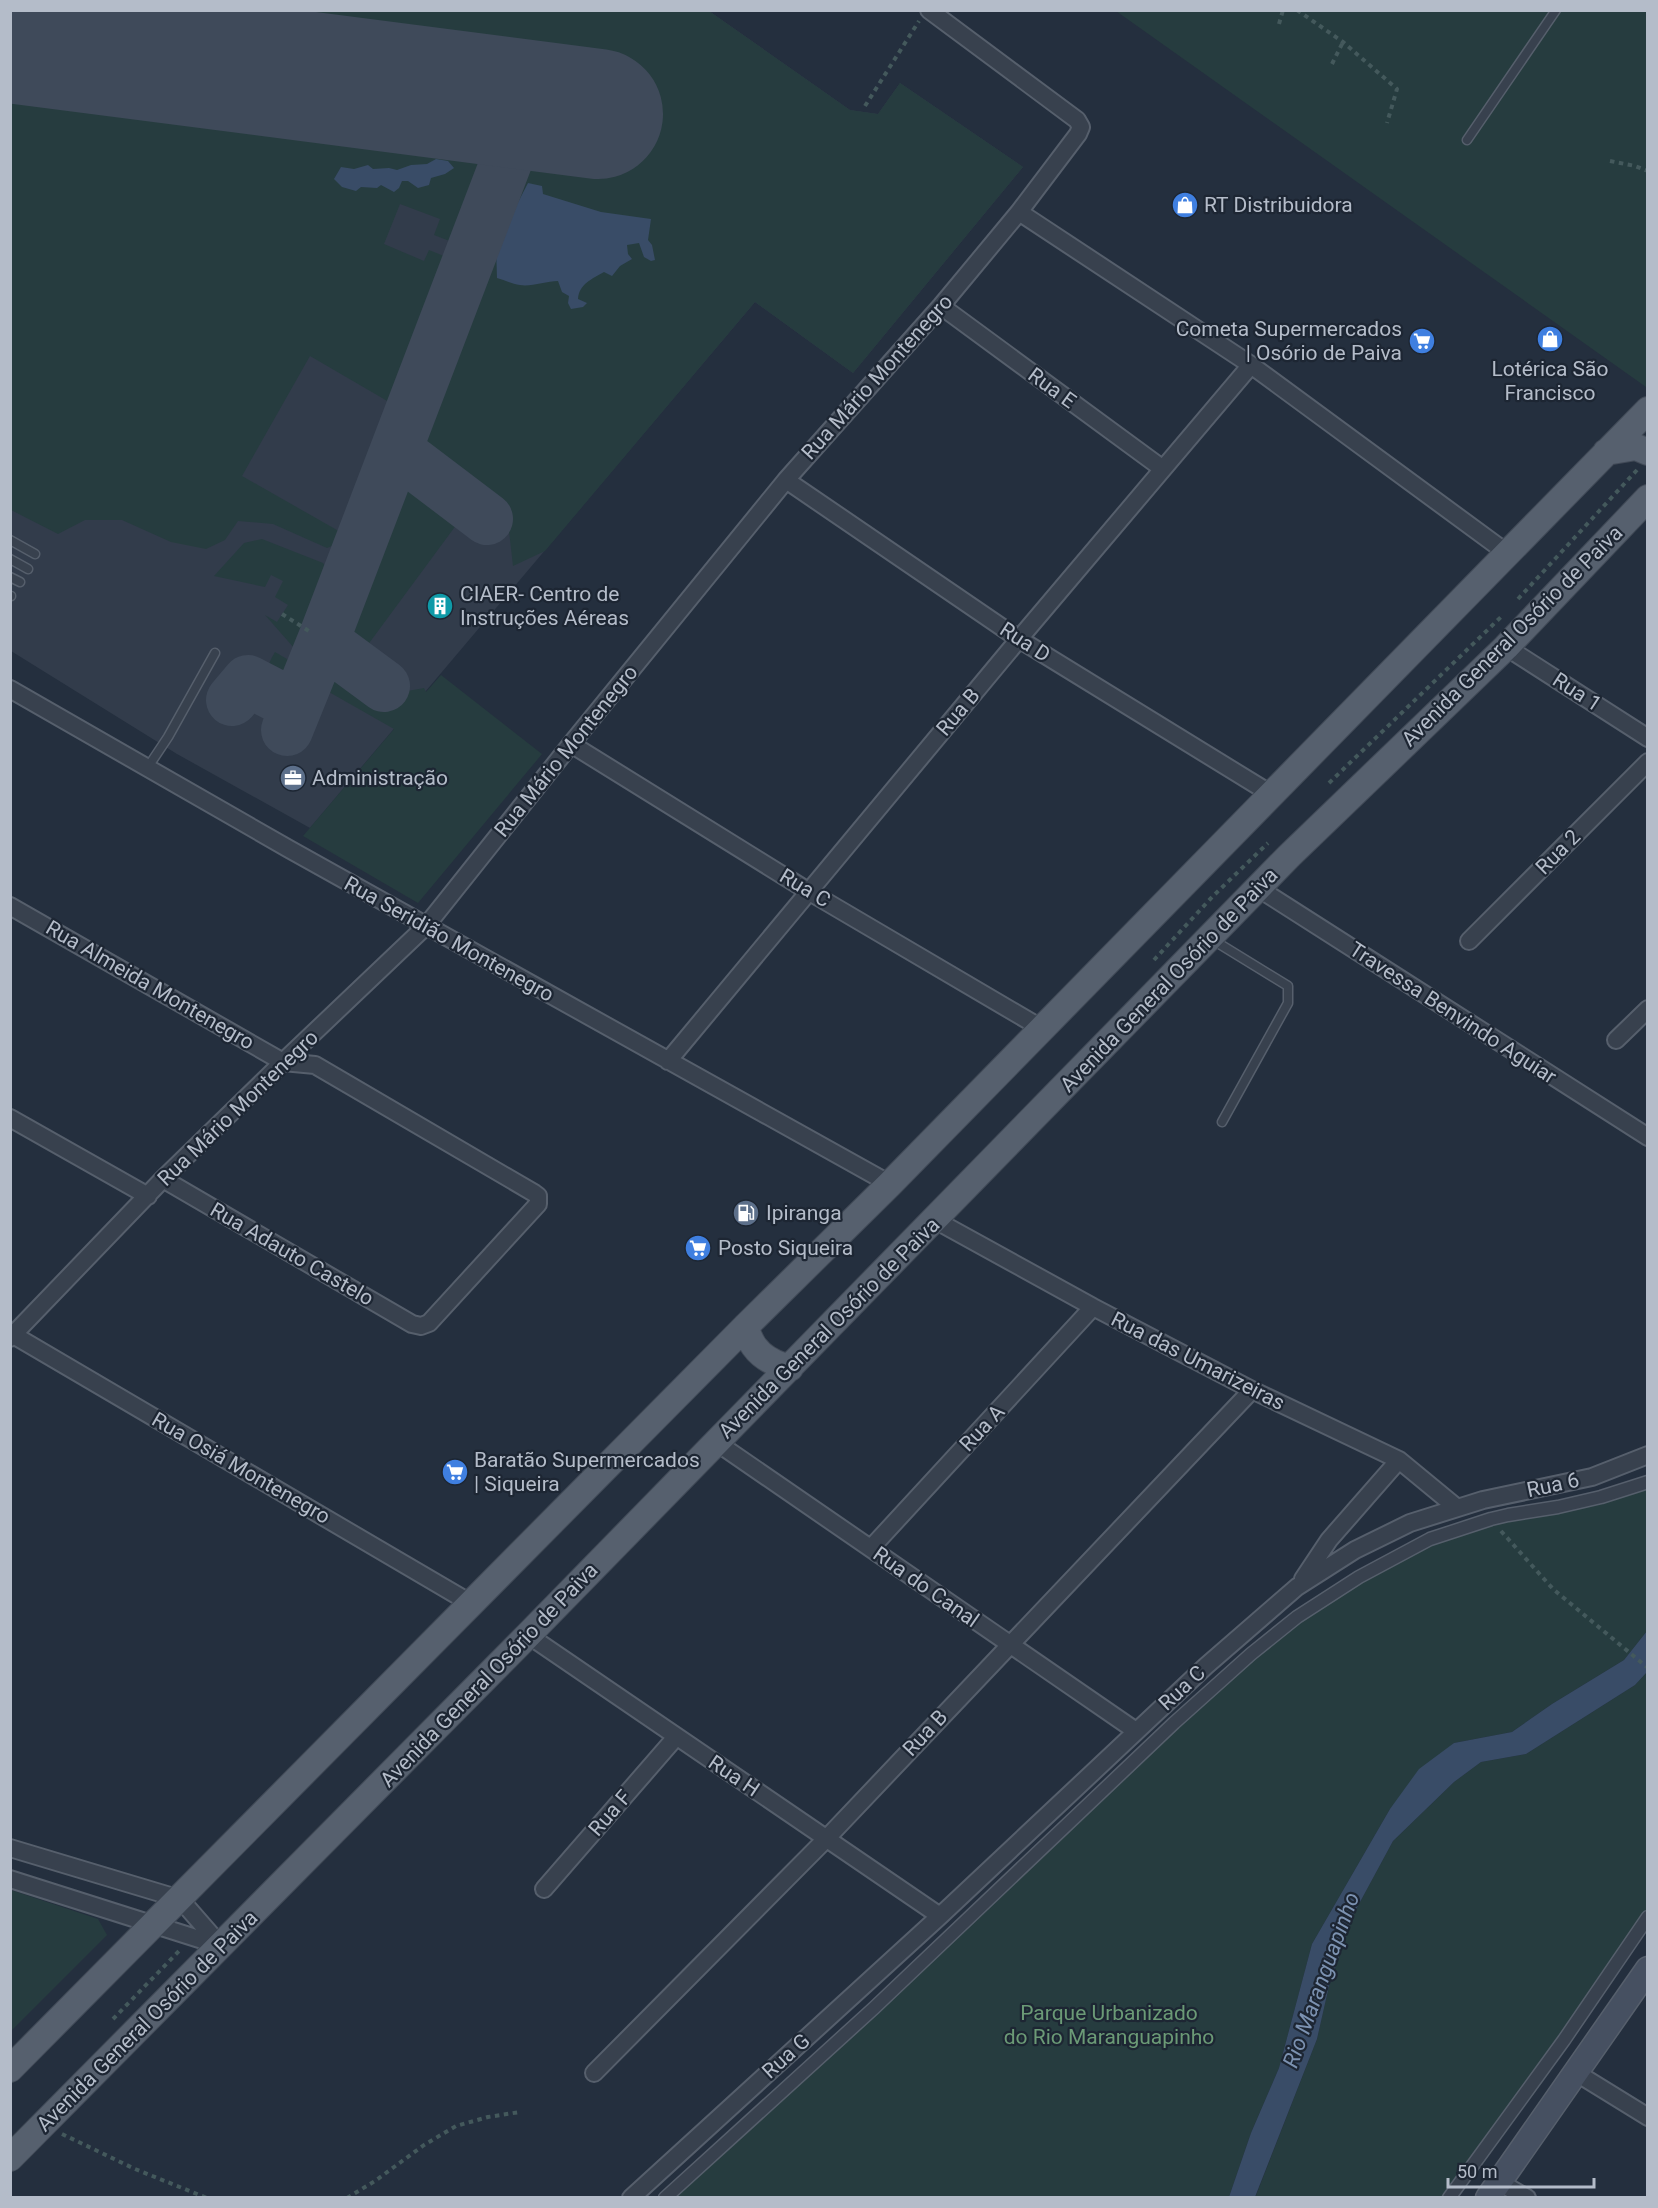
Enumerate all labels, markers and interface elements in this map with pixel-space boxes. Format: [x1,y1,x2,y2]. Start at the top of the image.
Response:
shop icon: RT Distribuidora [1170,190,1200,220]
place label: RT Distribuidora [1204,193,1353,217]
street label: Rua Mário Montenegro [797,290,957,464]
place label: Cometa Supermercados | Osório de Paiva [1176,317,1402,365]
shop icon: Lotérica São Francisco [1535,324,1565,354]
supermarket icon: Cometa Supermercados | Osório de Paiva [1407,326,1437,356]
place label: Lotérica São Francisco [1491,357,1609,405]
street label: Rua E [1023,363,1081,413]
street label: Avenida General Osório de Paiva [1397,521,1627,751]
place label: CIAER- Centro de Instruções Aéreas [460,582,629,630]
building icon: CIAER- Centro de Instruções Aéreas [425,591,455,621]
street label: Rua D [995,617,1055,667]
street label: Rua Mário Montenegro [489,660,643,842]
street label: Rua 1 [1548,668,1606,716]
street label: Rua B [931,684,985,740]
office icon: Administração [278,763,308,793]
place label: Administração [312,766,448,790]
street label: Rua 2 [1531,825,1585,879]
street label: Avenida General Osório de Paiva [1055,863,1283,1097]
street label: Rua C [775,864,835,912]
street label: Rua Seridião Montenegro [340,871,558,1007]
street label: Rua Almeida Montenegro [42,916,258,1055]
street label: Travessa Benvindo Aguiar [1345,937,1561,1089]
street label: Rua Mário Montenegro [153,1025,323,1191]
street label: Rua Adauto Castelo [206,1197,378,1311]
fuel station icon: Ipiranga [731,1198,761,1228]
place label: Ipiranga [766,1201,842,1225]
street label: Avenida General Osório de Paiva [714,1213,944,1443]
supermarket icon: Posto Siqueira [683,1233,713,1263]
place label: Posto Siqueira [718,1236,853,1260]
street label: Rua das Umarizeiras [1107,1307,1289,1415]
street label: Rua A [955,1400,1010,1456]
street label: Rua Osiá Montenegro [148,1407,334,1529]
place label: Baratão Supermercados | Siqueira [474,1448,700,1496]
supermarket icon: Baratão Supermercados | Siqueira [440,1457,470,1487]
street label: Rua 6 [1525,1468,1581,1502]
street label: Rua do Canal [869,1542,983,1632]
street label: Avenida General Osório de Paiva [375,1558,603,1792]
street label: Rua C [1154,1661,1210,1715]
street label: Rua B [898,1705,952,1761]
street label: Rua H [704,1750,764,1802]
street label: Rua F [584,1785,636,1841]
water label: Rio Maranguapinho [1278,1889,1364,2071]
street label: Avenida General Osório de Paiva [32,1906,262,2136]
park label: Parque Urbanizado do Rio Maranguapinho [1004,2001,1214,2049]
street label: Rua G [757,2029,815,2083]
scale bar [1448,2151,1594,2189]
text: 50 m [1457,2161,1497,2182]

